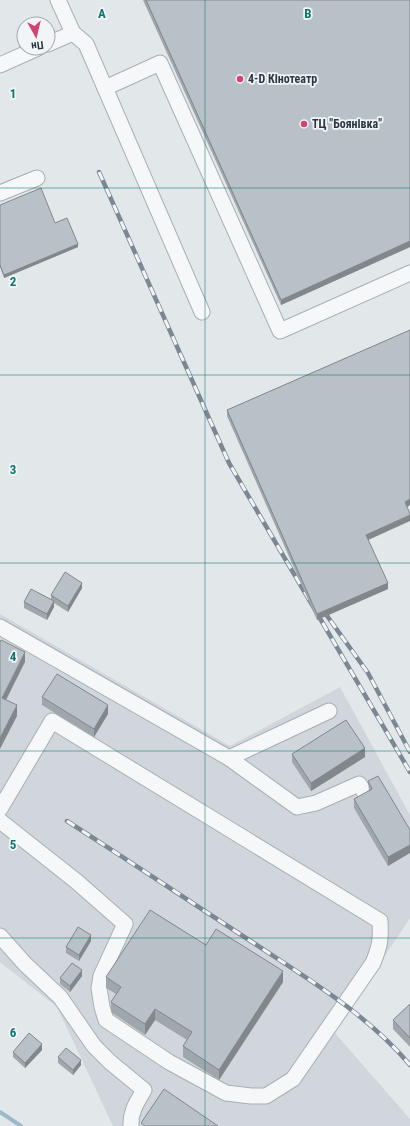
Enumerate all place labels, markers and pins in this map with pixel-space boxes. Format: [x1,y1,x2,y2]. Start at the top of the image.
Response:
place label: 4-D Кінотеатр [248,72,317,86]
marker: 4-D Кінотеатр [235,74,245,84]
place label: ТЦ "Боянівка" [312,117,382,131]
marker: ТЦ "Боянівка" [299,119,309,129]

